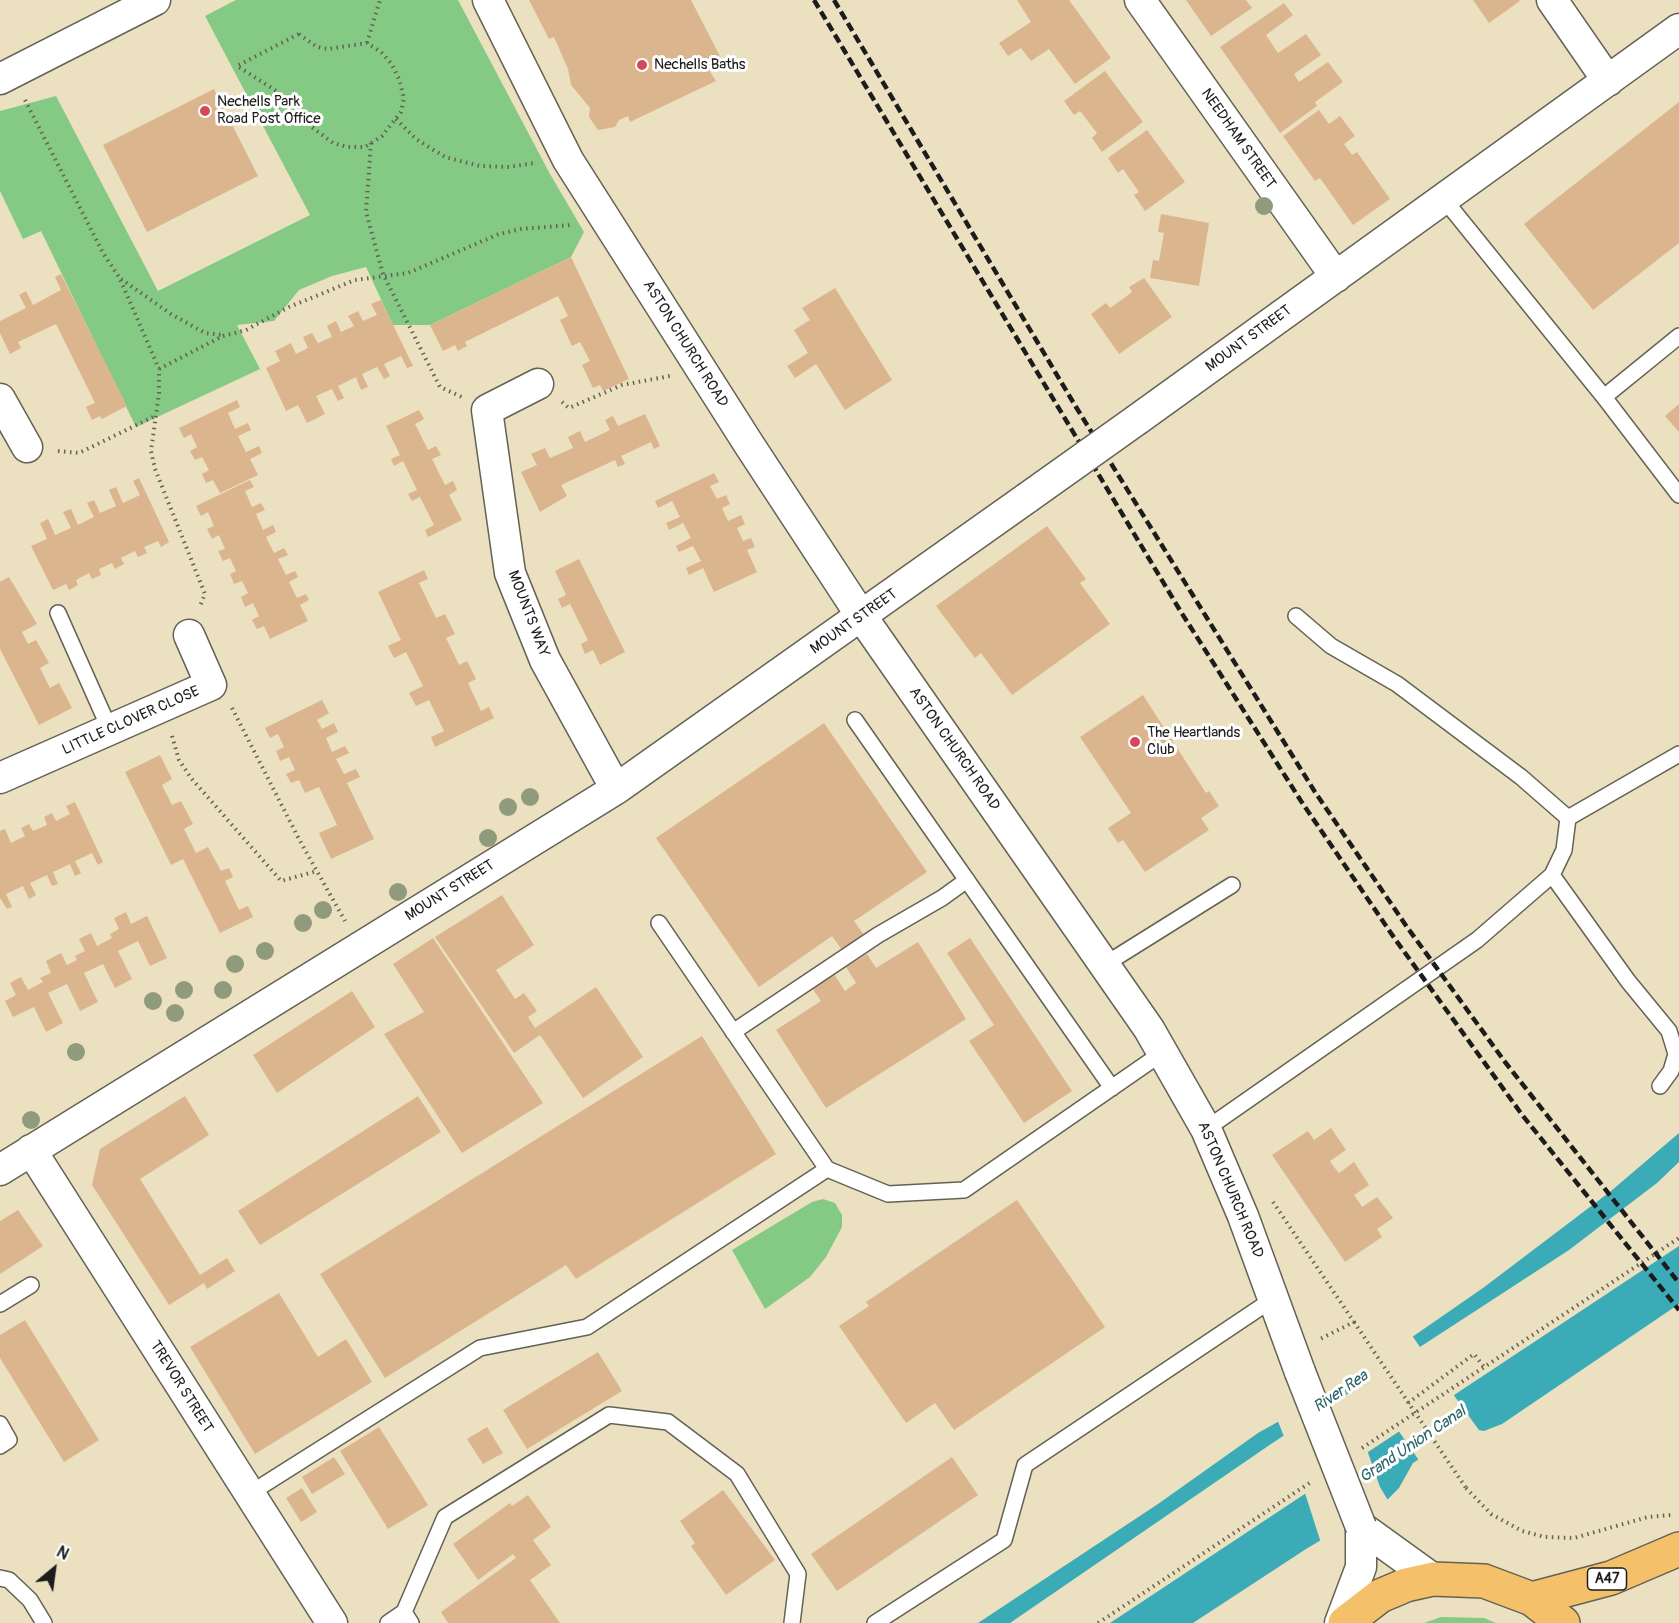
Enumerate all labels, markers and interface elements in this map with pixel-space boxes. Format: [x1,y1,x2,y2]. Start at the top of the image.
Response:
place label: Nechells Baths [654,56,745,74]
marker: Nechells Baths [635,58,649,72]
street label: NEEDHAM STREET [1197,85,1279,193]
place label: Nechells Park Road Post Office [217,93,321,128]
marker: Nechells Park Road Post Office [198,104,212,118]
street label: ASTON CHURCH ROAD [639,277,731,411]
street label: MOUNT STREET [1203,302,1295,376]
street label: MOUNTS WAY [503,568,553,660]
street label: MOUNT STREET [807,585,901,659]
street label: LITTLE CLOVER CLOSE [59,683,203,759]
street label: ASTON CHURCH ROAD [905,684,1003,814]
place label: The Heartlands Club [1147,724,1240,759]
marker: The Heartlands Club [1128,735,1142,749]
street label: MOUNT STREET [402,856,498,926]
street label: ASTON CHURCH ROAD [1193,1119,1267,1261]
street label: TREVOR STREET [146,1338,216,1436]
water label: River Rea [1310,1367,1372,1417]
water label: Grand Union Canal [1356,1402,1470,1488]
north arrow [24,1539,84,1599]
text: N [53,1542,72,1565]
road number: A47 [1588,1568,1626,1590]

